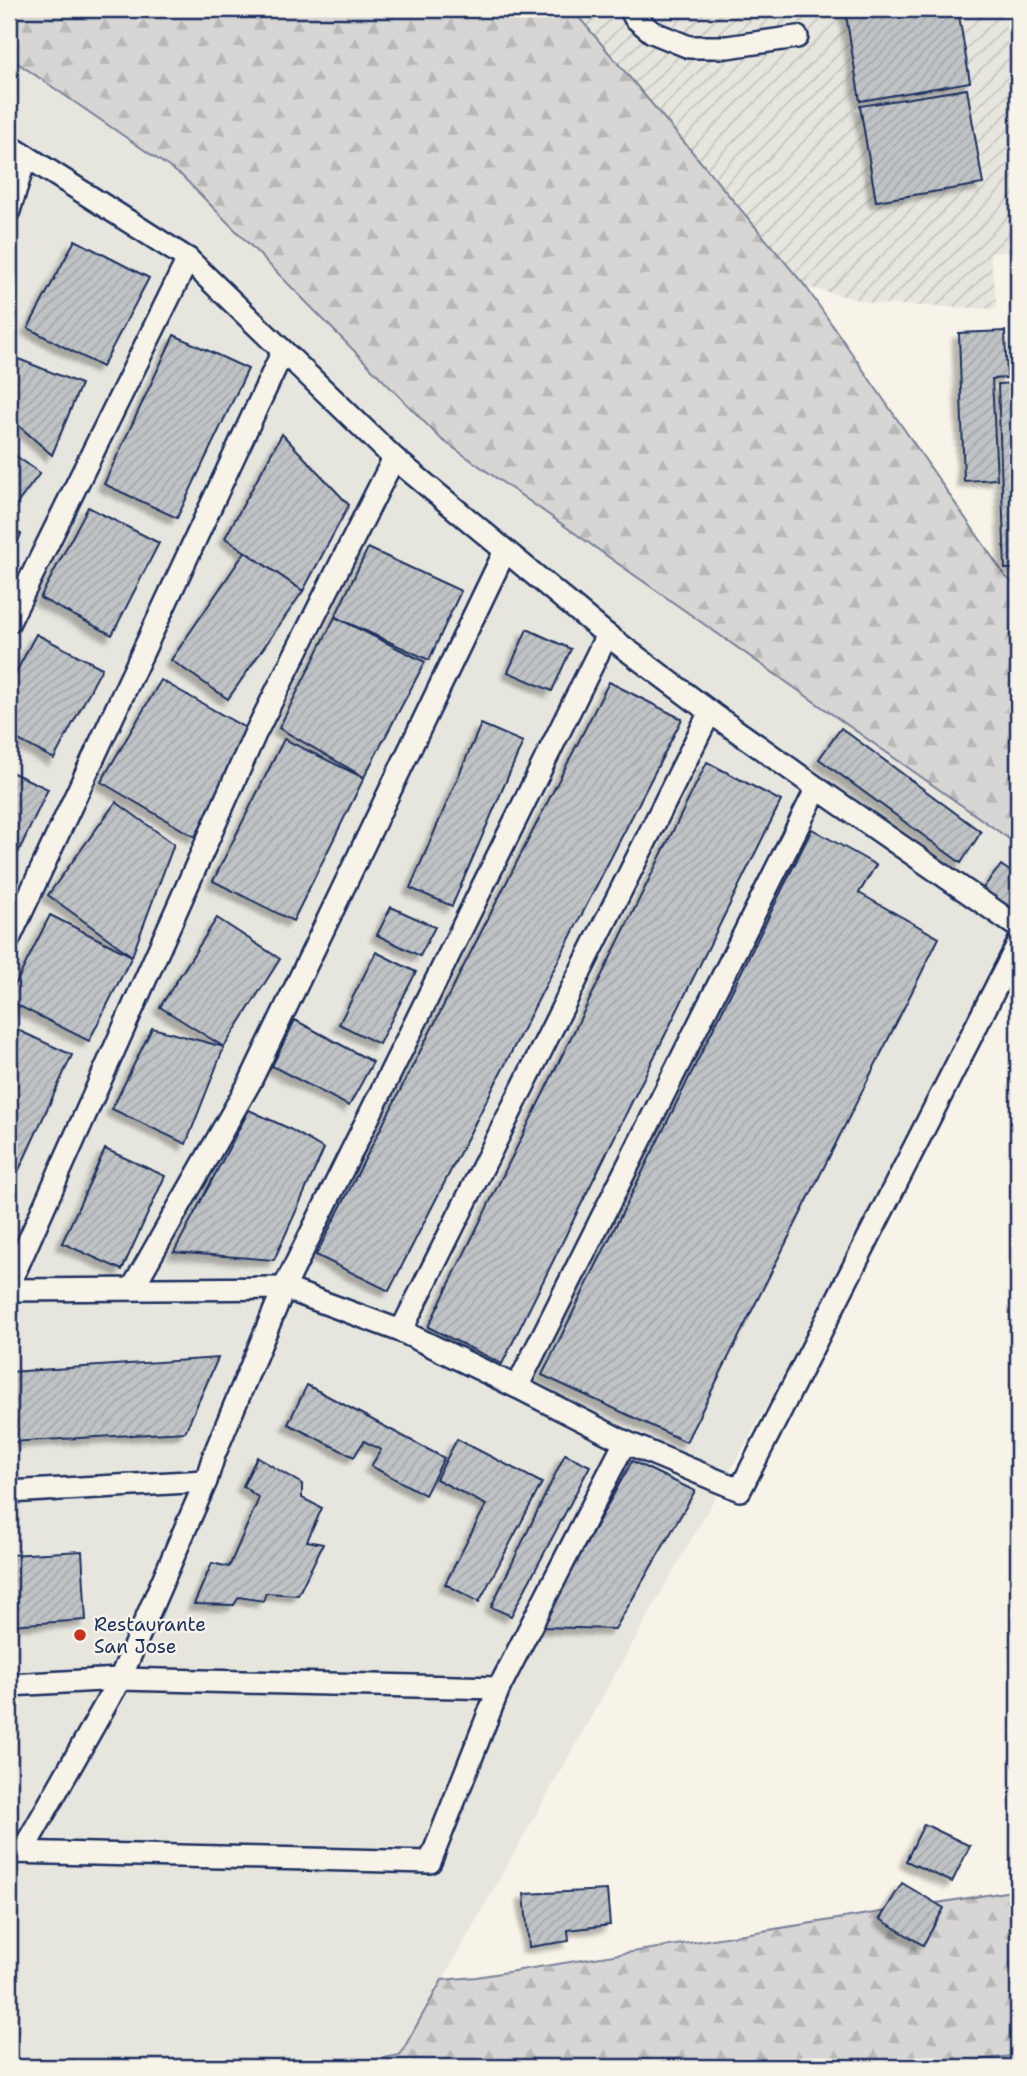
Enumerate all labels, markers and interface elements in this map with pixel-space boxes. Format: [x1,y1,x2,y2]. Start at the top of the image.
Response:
place label: Restaurante San Jose [94,1612,206,1659]
marker: Restaurante San Jose [72,1627,88,1643]

